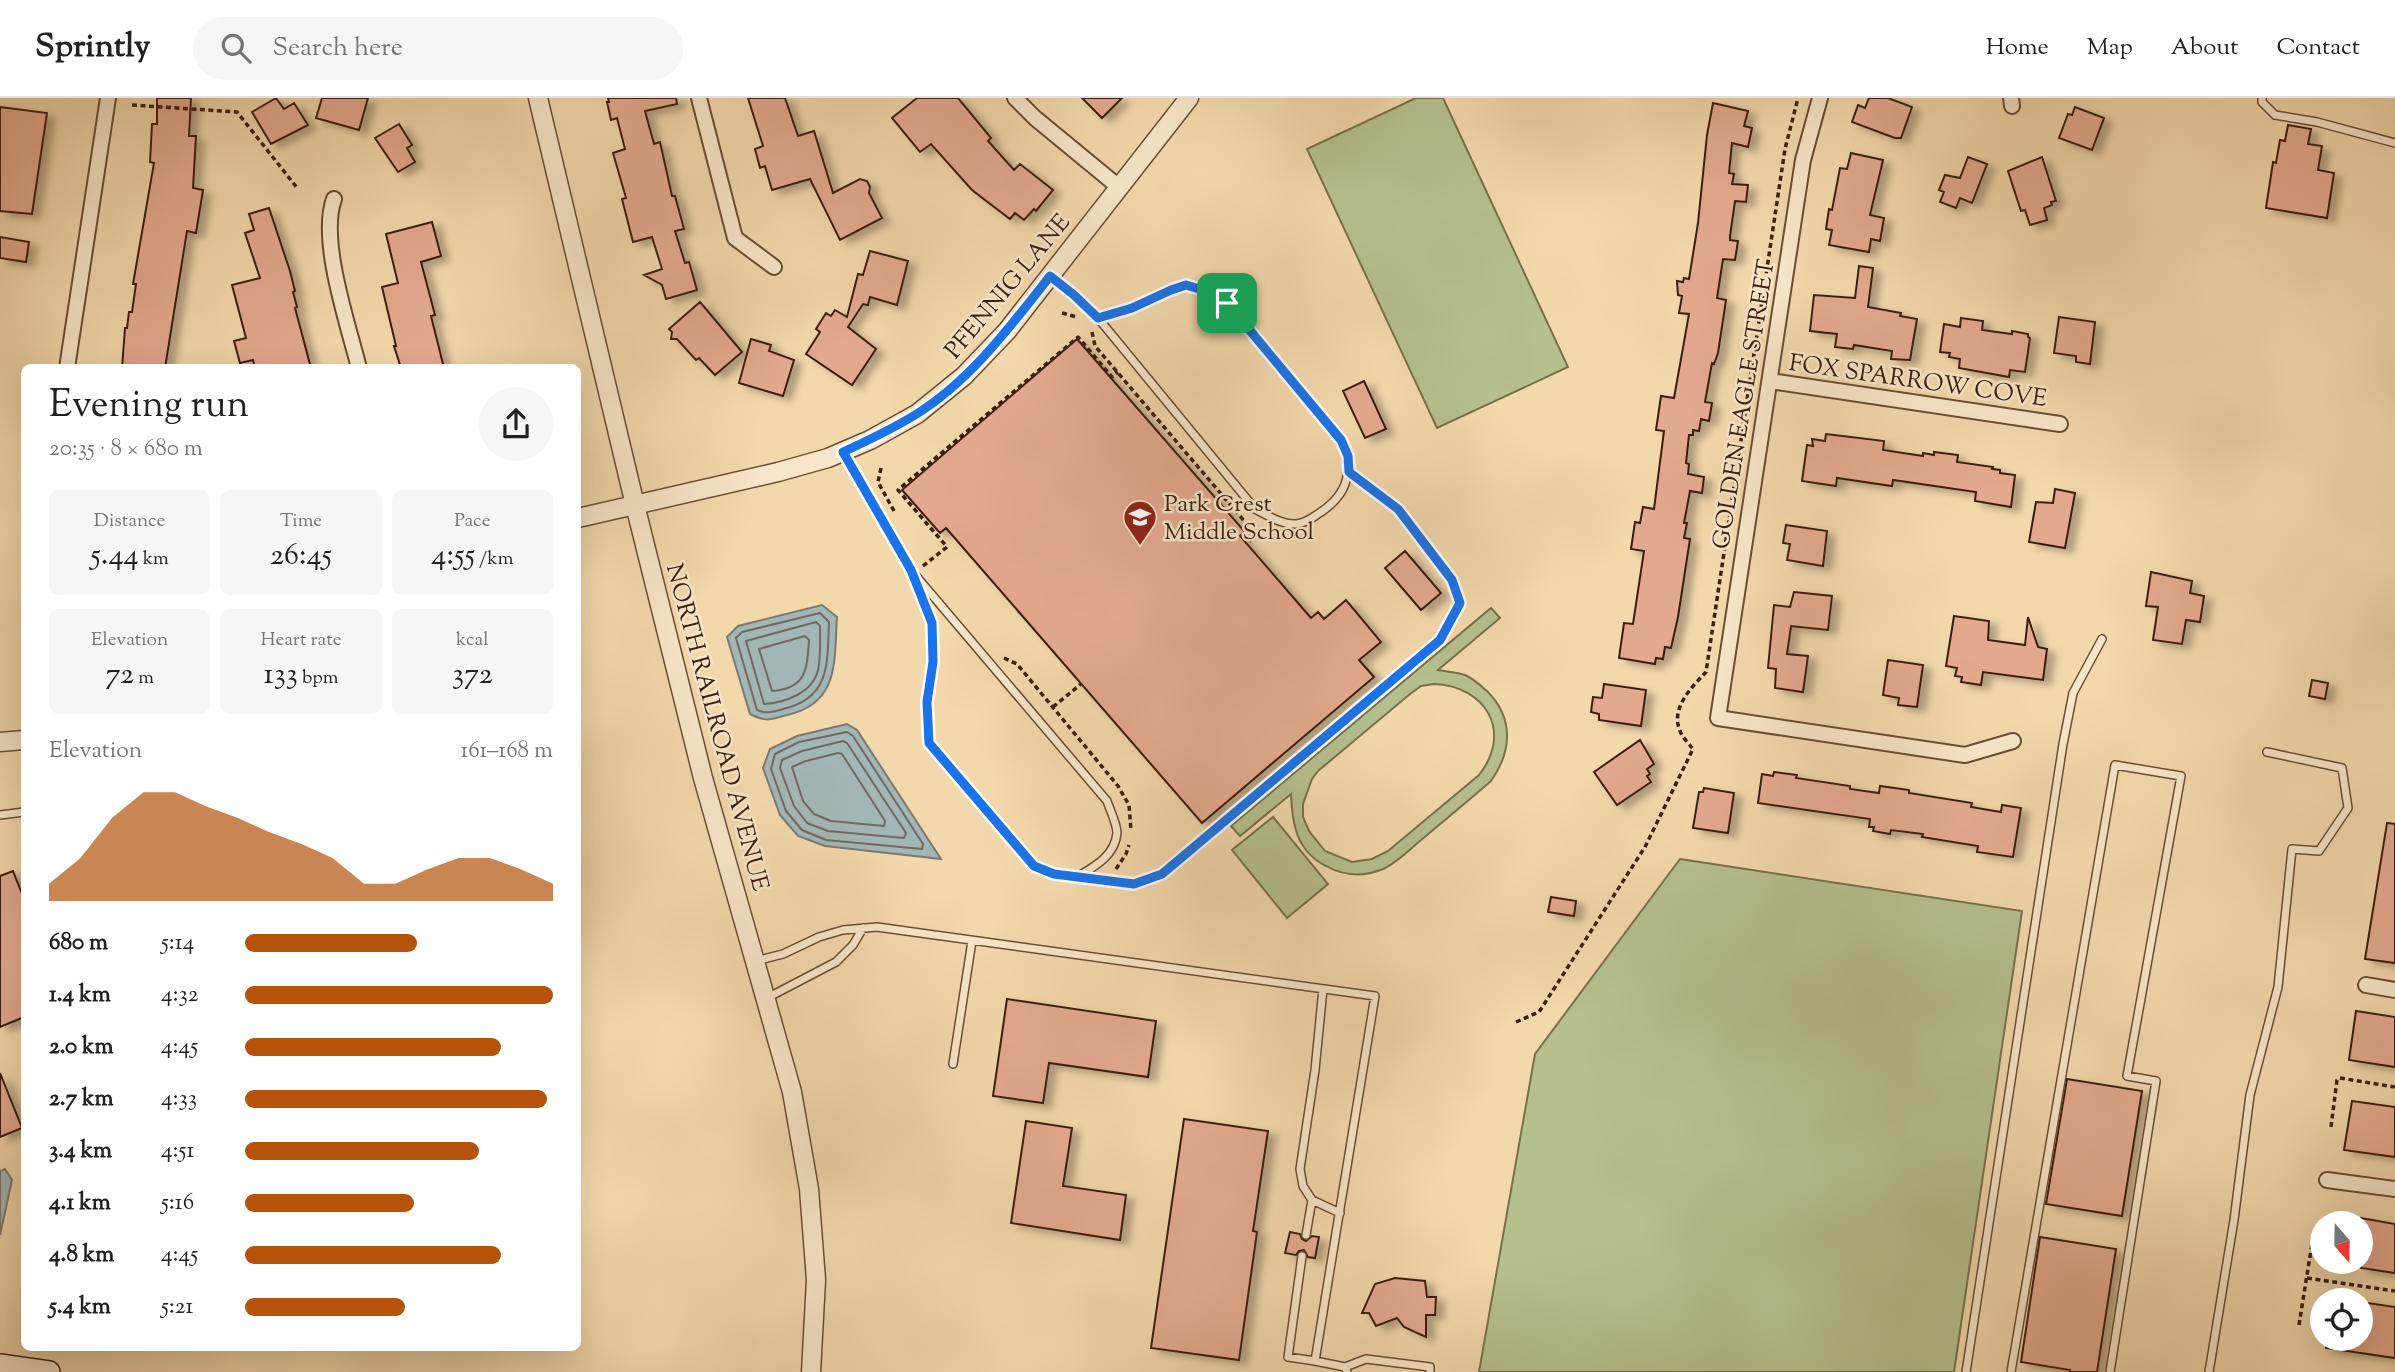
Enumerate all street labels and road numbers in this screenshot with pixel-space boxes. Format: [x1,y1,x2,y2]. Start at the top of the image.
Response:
street label: PFENNIG LANE [938,207,1080,367]
street label: GOLDEN EAGLE STREET [1705,257,1785,552]
street label: FOX SPARROW COVE [1787,347,2049,417]
street label: NORTH RAILROAD AVENUE [656,560,776,895]

